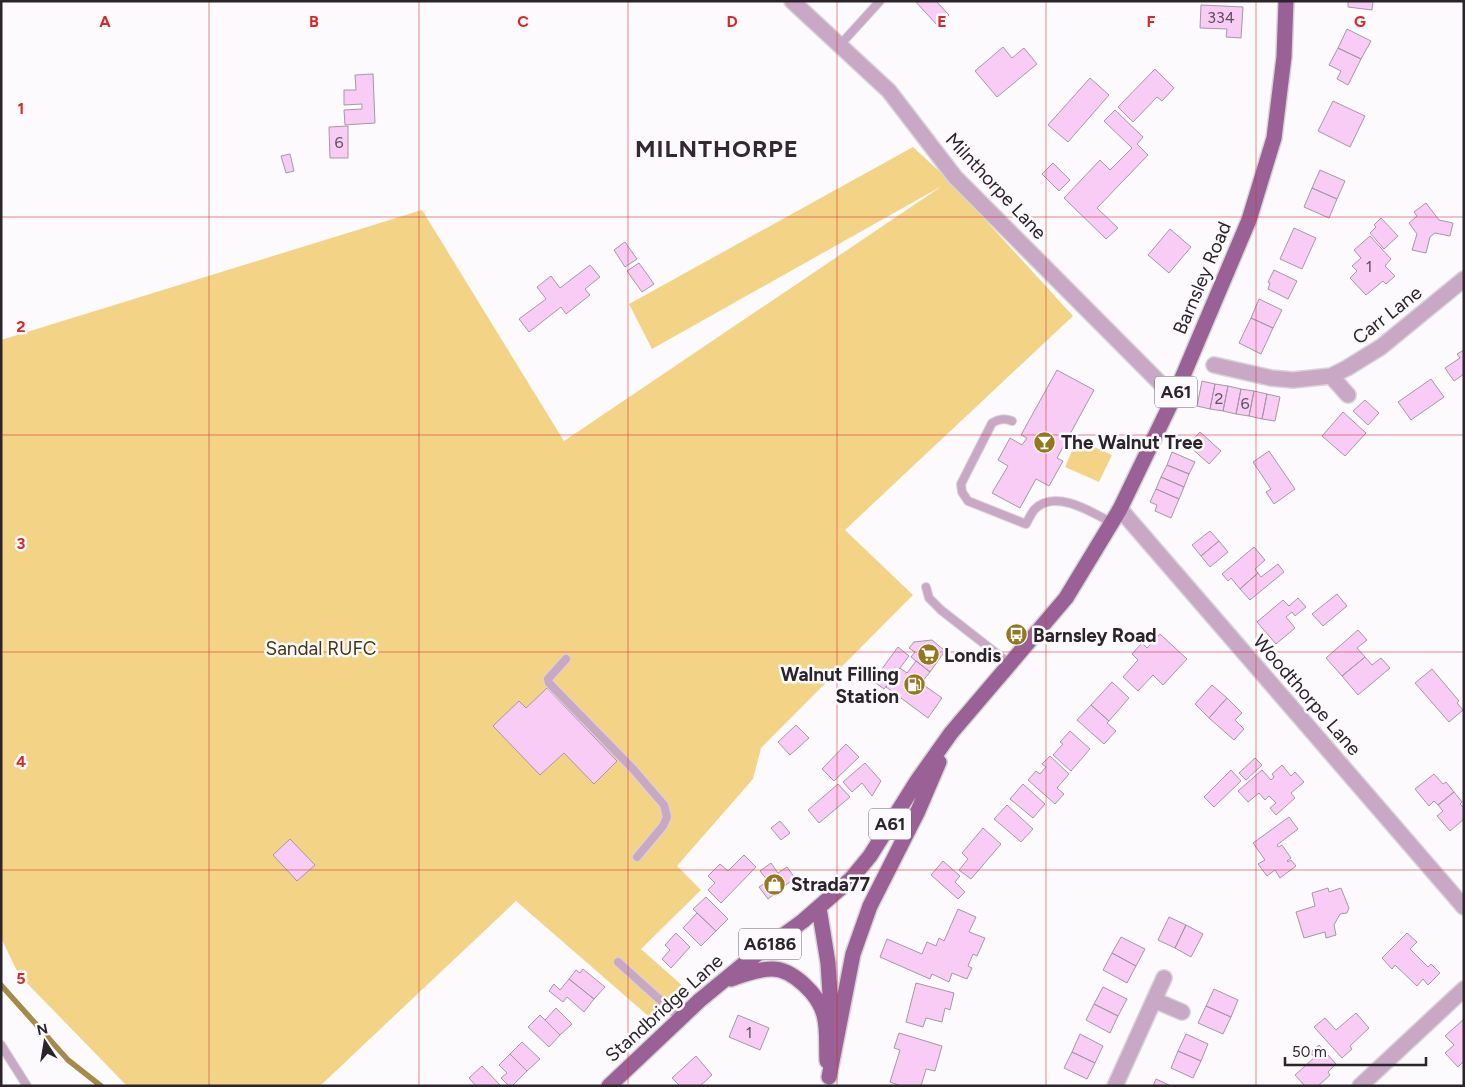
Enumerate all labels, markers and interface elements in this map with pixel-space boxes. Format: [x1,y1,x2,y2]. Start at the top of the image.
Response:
house number: 334 [1207,8,1235,27]
text: A [99,12,111,31]
text: B [309,12,319,31]
text: C [517,12,529,31]
text: D [726,12,738,31]
text: E [937,12,947,31]
text: F [1147,12,1156,31]
text: G [1354,12,1366,31]
text: 1 [18,99,24,118]
street label: Milnthorpe Lane [941,128,1051,244]
house number: 6 [334,133,344,152]
district label: MILNTHORPE [635,134,799,163]
street label: Barnsley Road [1168,218,1236,338]
house number: 1 [1366,257,1372,276]
street label: Carr Lane [1348,281,1426,349]
text: 2 [16,317,26,336]
road number: A61 [1155,377,1197,408]
house number: 2 [1215,389,1223,408]
house number: 6 [1240,394,1250,413]
bar icon: The Walnut Tree [1033,430,1057,454]
place label: The Walnut Tree [1061,431,1204,454]
text: 3 [17,534,26,553]
bus stop icon: Barnsley Road [1005,623,1029,647]
place label: Barnsley Road [1033,624,1157,647]
street label: Woodthorpe Lane [1248,630,1366,760]
park label: Sandal RUFC [266,637,377,660]
supermarket icon: Londis [916,643,940,667]
place label: Londis [944,644,1001,667]
place label: Walnut Filling Station [781,663,899,708]
fuel station icon: Walnut Filling Station [903,673,927,697]
text: 4 [16,752,26,771]
road number: A61 [869,809,911,840]
shop icon: Strada77 [763,872,787,896]
place label: Strada77 [791,873,870,896]
road number: A6186 [739,929,801,960]
street label: Standbridge Lane [601,949,727,1067]
text: 5 [16,969,26,988]
north arrow [20,1017,70,1067]
text: N [35,1020,49,1039]
house number: 1 [746,1023,752,1042]
scale bar [1285,1034,1426,1066]
text: 50 m [1292,1043,1327,1061]

